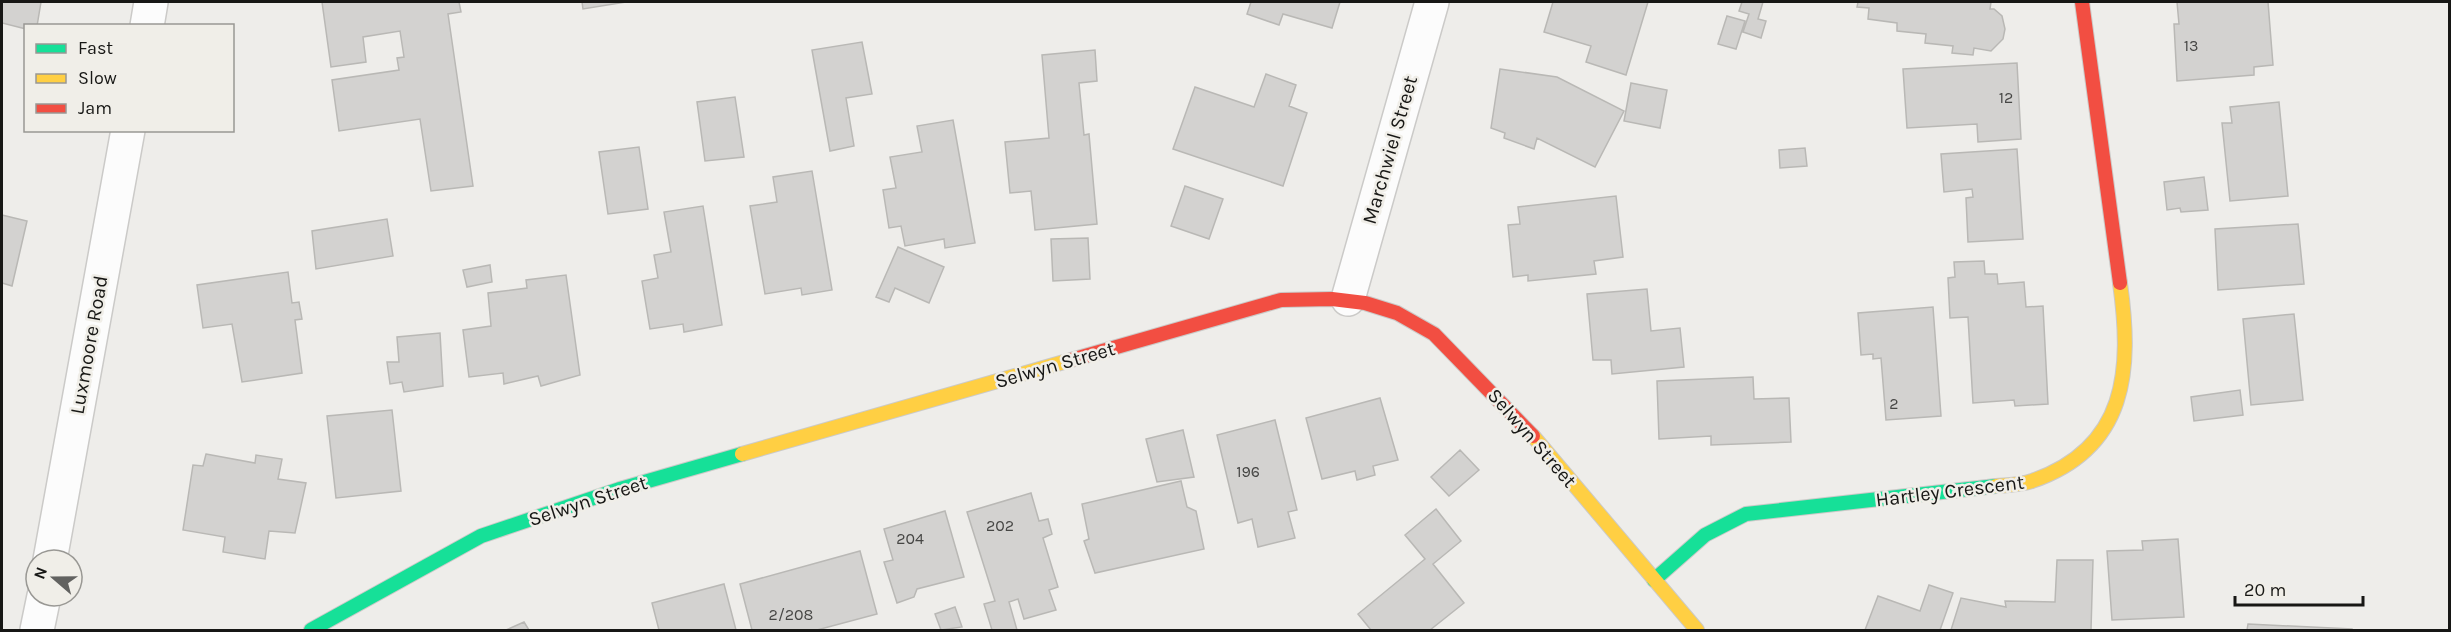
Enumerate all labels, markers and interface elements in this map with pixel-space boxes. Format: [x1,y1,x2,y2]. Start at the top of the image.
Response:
legend [24,24,234,132]
house number: 13 [2184,36,2198,55]
text: Fast [78,37,113,59]
text: Slow [78,67,117,89]
street label: Marchwiel Street [1358,73,1422,227]
house number: 12 [1999,88,2013,107]
text: Jam [78,97,112,119]
street label: Luxmoore Road [65,274,113,416]
street label: Selwyn Street [992,337,1118,393]
street label: Selwyn Street [1483,384,1581,493]
house number: 2 [1889,394,1899,413]
house number: 196 [1236,462,1260,481]
street label: Hartley Crescent [1874,470,2026,512]
street label: Selwyn Street [526,471,651,531]
house number: 202 [986,516,1014,535]
house number: 204 [896,529,924,548]
north arrow [24,548,84,608]
text: N [29,564,51,582]
scale bar [2235,569,2362,607]
text: 20 m [2244,579,2286,601]
house number: 2/208 [769,605,813,624]

